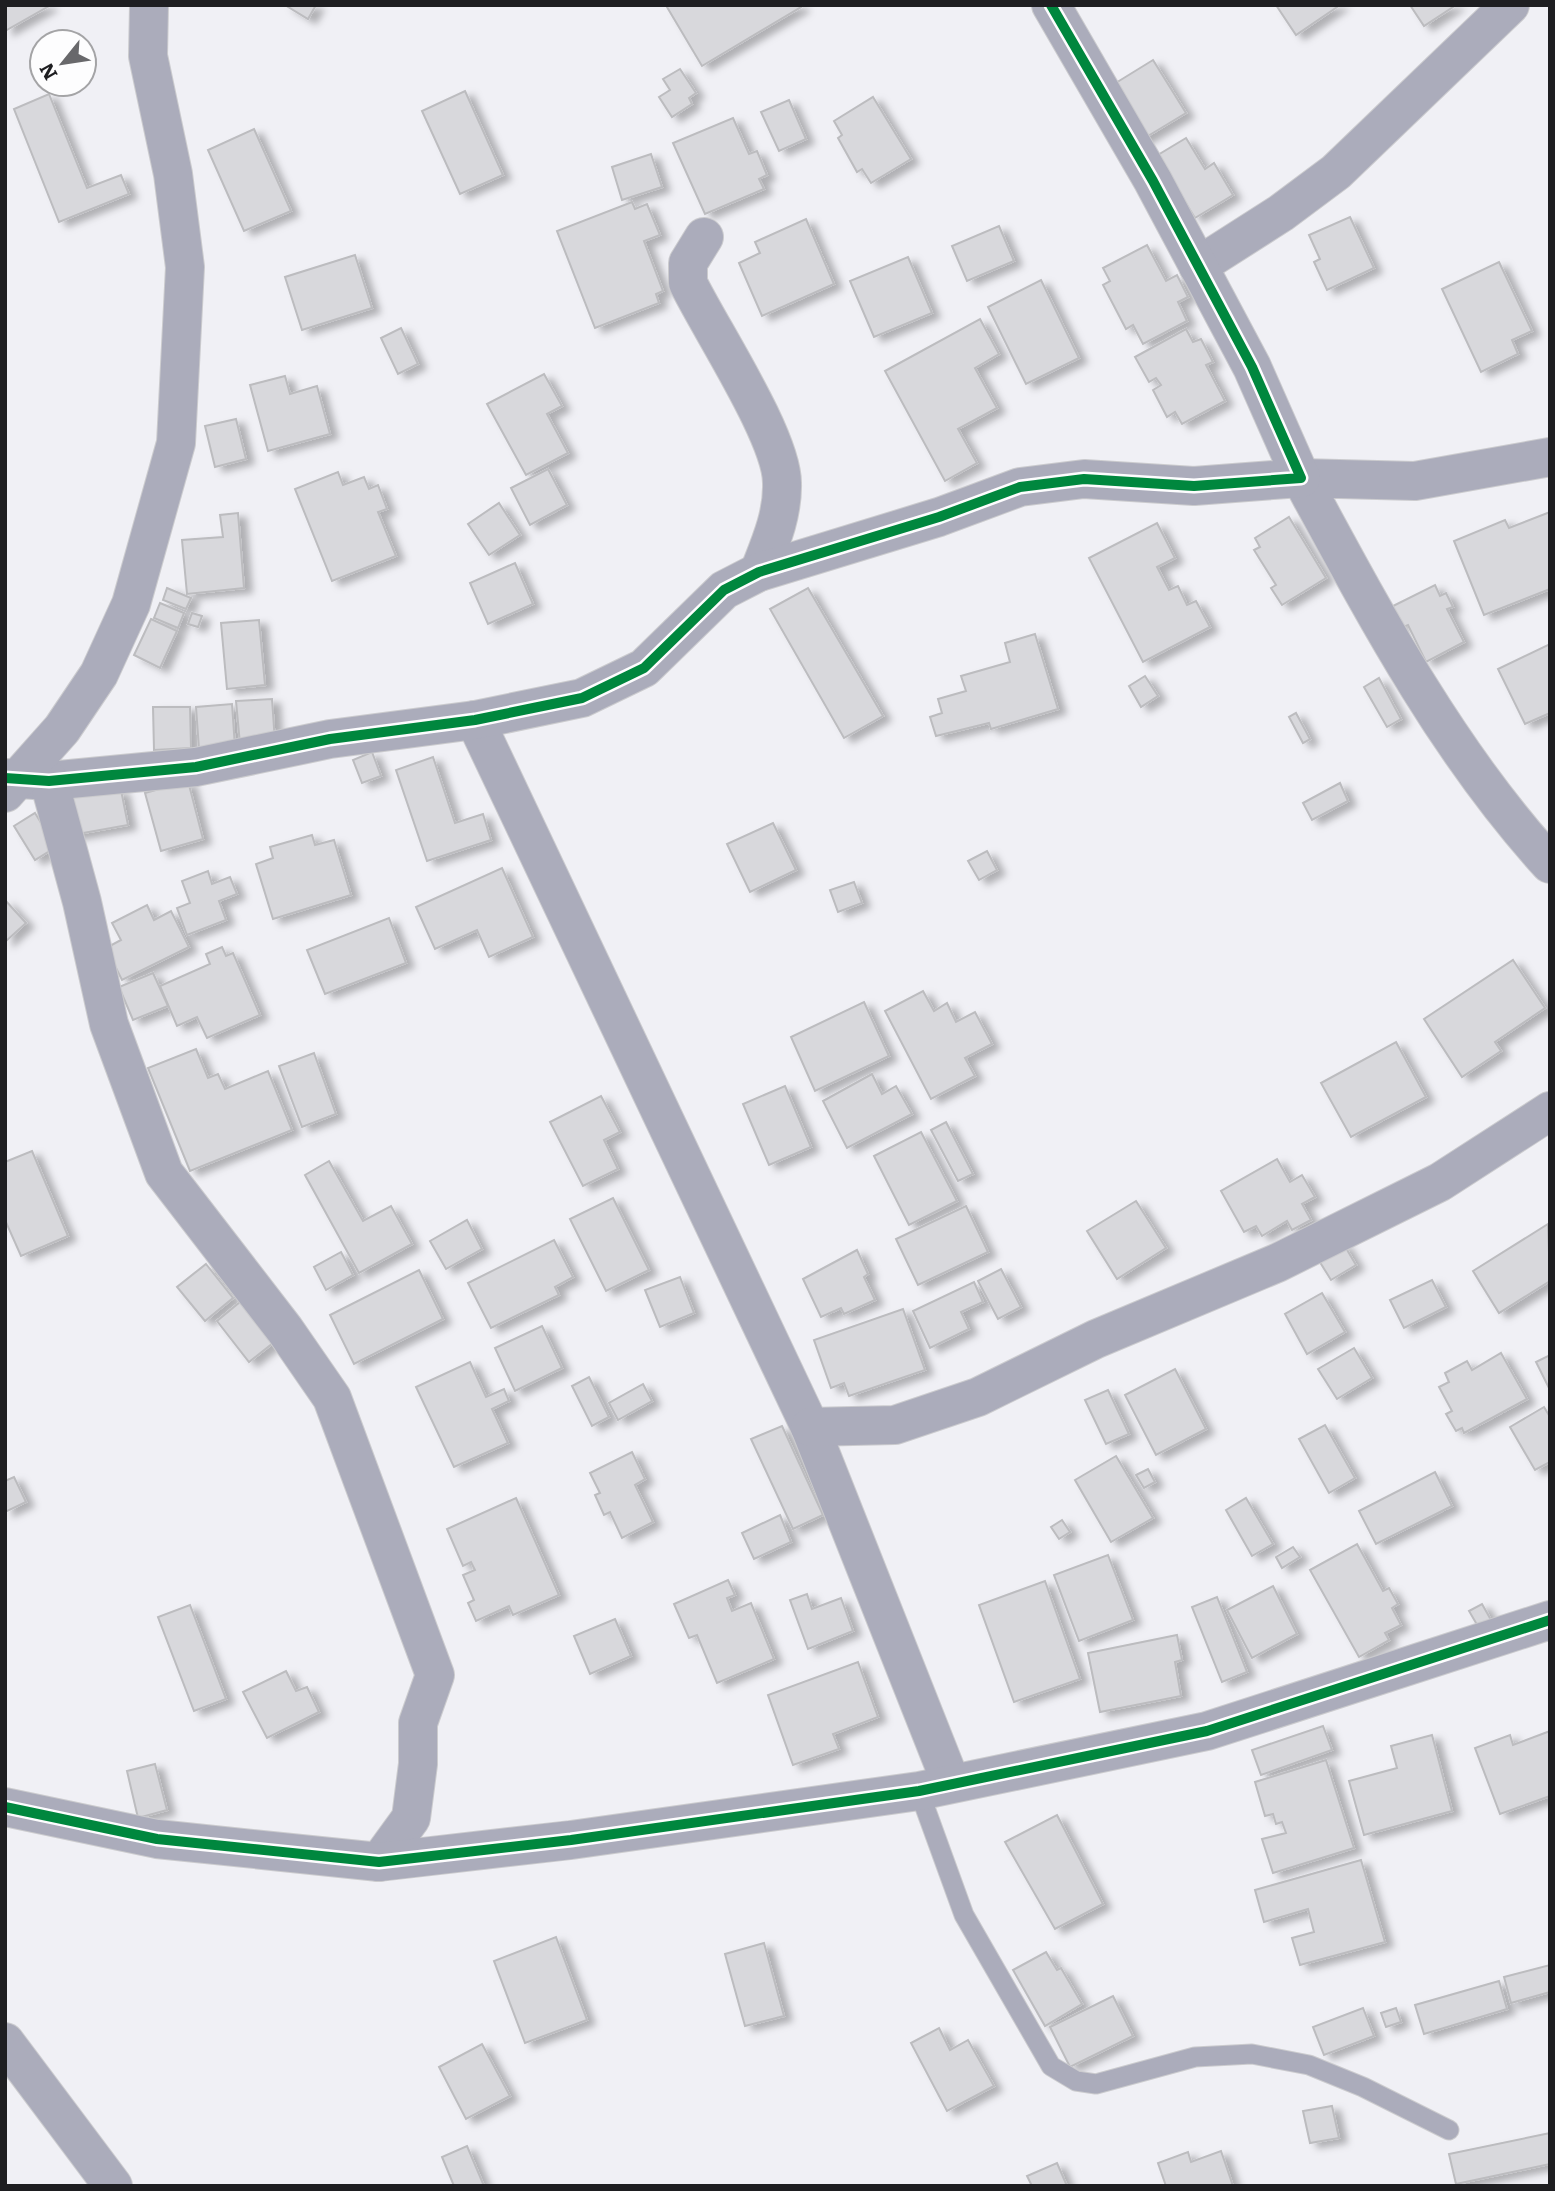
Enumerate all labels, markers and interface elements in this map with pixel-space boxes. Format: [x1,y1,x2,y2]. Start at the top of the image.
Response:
north arrow [28,28,98,98]
text: N [31,58,64,86]

